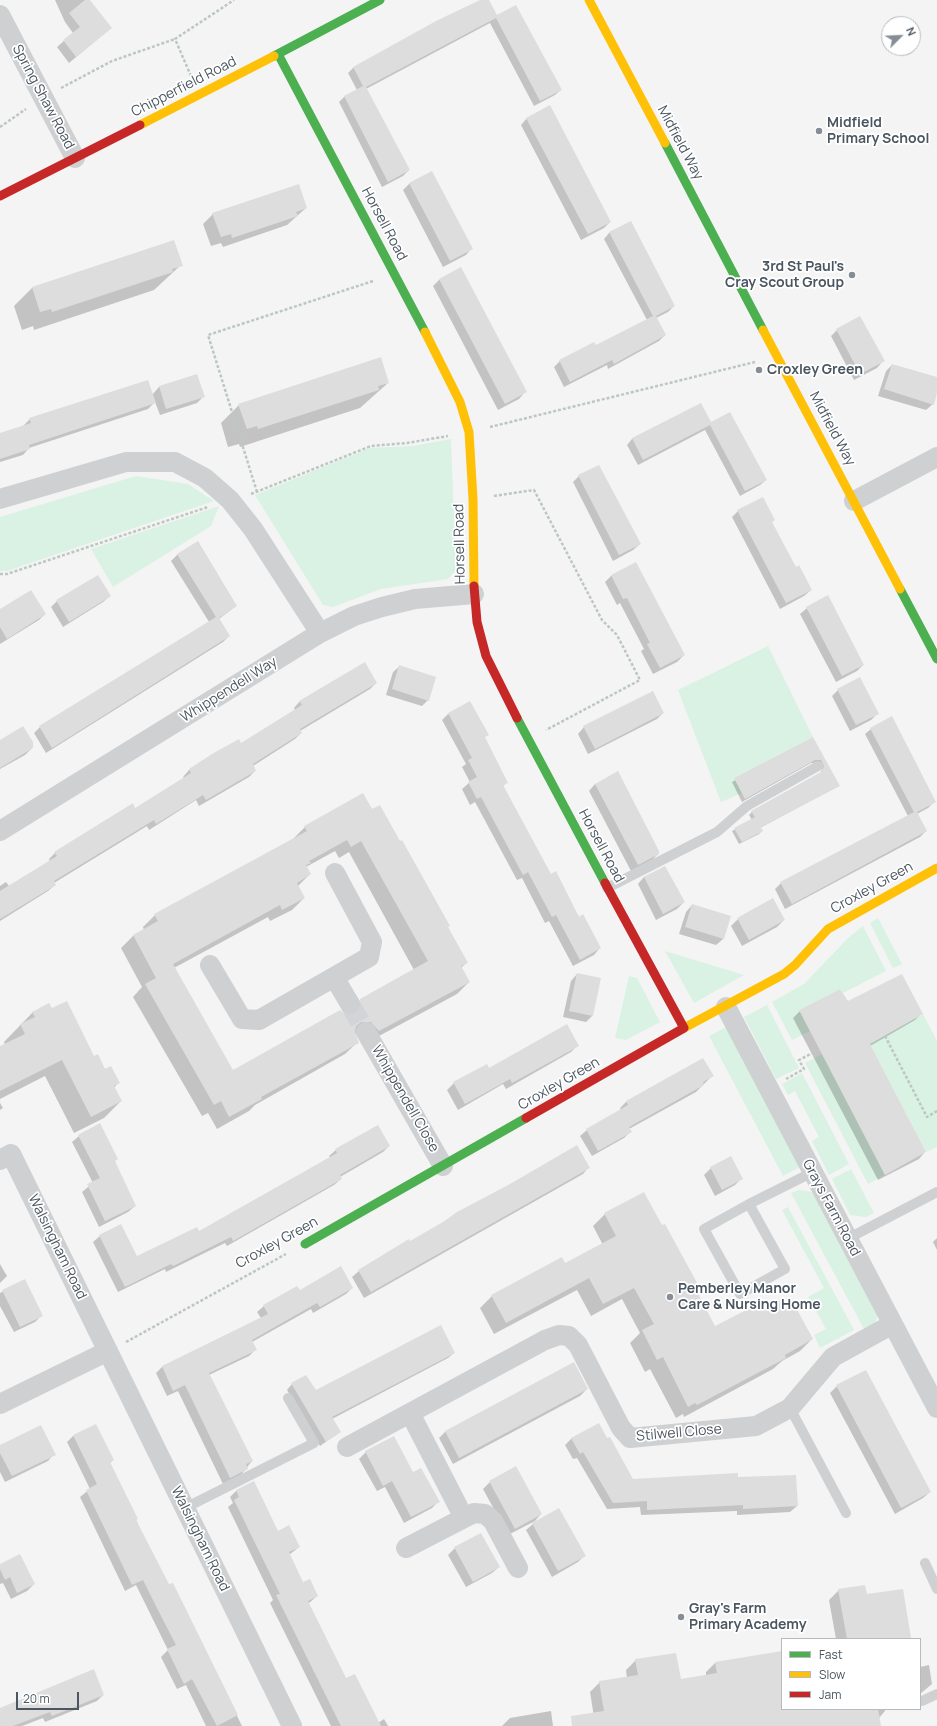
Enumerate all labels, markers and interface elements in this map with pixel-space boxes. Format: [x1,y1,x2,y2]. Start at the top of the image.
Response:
north arrow [881,16,921,56]
text: N [903,25,920,38]
street label: Spring Shaw Road [8,42,78,152]
street label: Chipperfield Road [129,53,239,121]
street label: Midfield Way [653,103,707,183]
place label: Midfield Primary School [827,115,929,148]
marker: Midfield Primary School [814,126,824,136]
street label: Horsell Road [358,184,410,264]
place label: 3rd St Paul's Cray Scout Group [725,259,844,292]
marker: 3rd St Paul's Cray Scout Group [847,270,857,280]
place label: Croxley Green [767,362,863,378]
marker: Croxley Green [754,365,764,375]
street label: Midfield Way [805,389,859,469]
street label: Horsell Road [451,504,469,584]
street label: Whippendell Way [178,654,280,726]
street label: Horsell Road [575,806,627,886]
street label: Croxley Green [828,859,916,917]
street label: Whippendell Close [368,1043,442,1155]
street label: Croxley Green [515,1054,603,1114]
street label: Grays Farm Road [798,1157,864,1259]
street label: Walsingham Road [24,1192,90,1302]
street label: Croxley Green [233,1214,321,1272]
place label: Pemberley Manor Care & Nursing Home [678,1281,821,1314]
marker: Pemberley Manor Care & Nursing Home [665,1292,675,1302]
street label: Stilwell Close [636,1421,722,1445]
street label: Walsingham Road [167,1484,233,1594]
place label: Gray's Farm Primary Academy [689,1601,806,1634]
marker: Gray's Farm Primary Academy [676,1612,686,1622]
legend [781,1638,921,1710]
text: Fast [819,1646,843,1663]
text: Slow [819,1666,845,1683]
scale bar [18,1684,81,1710]
text: Jam [819,1686,841,1703]
text: 20 m [23,1690,50,1707]

